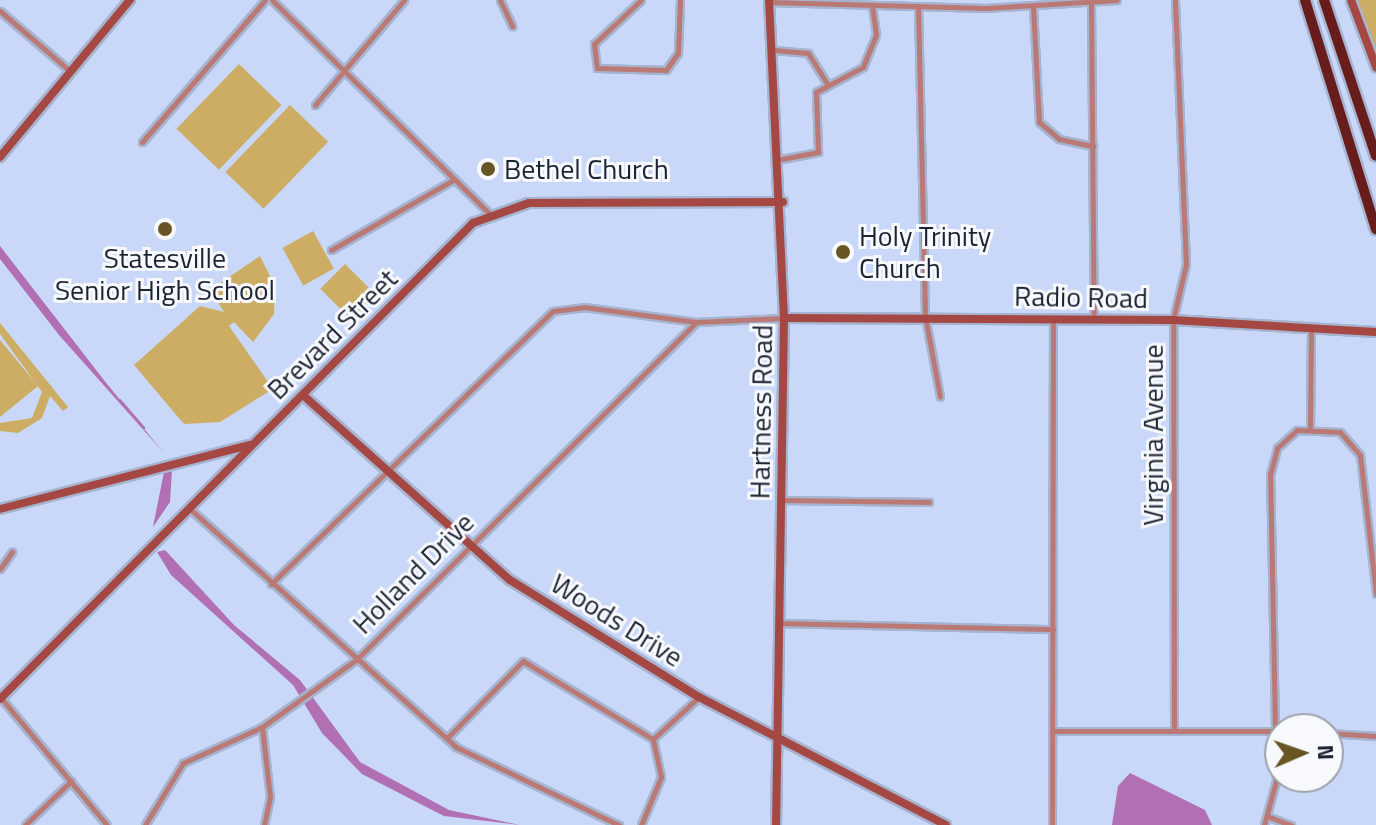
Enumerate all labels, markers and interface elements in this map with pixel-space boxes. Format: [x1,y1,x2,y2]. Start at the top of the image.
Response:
place label: Bethel Church [504,152,669,186]
marker: Bethel Church [479,160,497,178]
place label: Holy Trinity Church [859,219,991,285]
marker: Statesville Senior High School [156,220,174,238]
place label: Statesville Senior High School [55,241,275,307]
marker: Holy Trinity Church [834,243,852,261]
street label: Brevard Street [260,262,404,406]
street label: Radio Road [1014,279,1148,315]
street label: Hartness Road [743,325,779,499]
street label: Virginia Avenue [1136,344,1170,526]
street label: Holland Drive [345,505,481,641]
street label: Woods Drive [545,566,689,674]
north arrow [1264,713,1344,793]
text: N [1309,744,1343,760]

